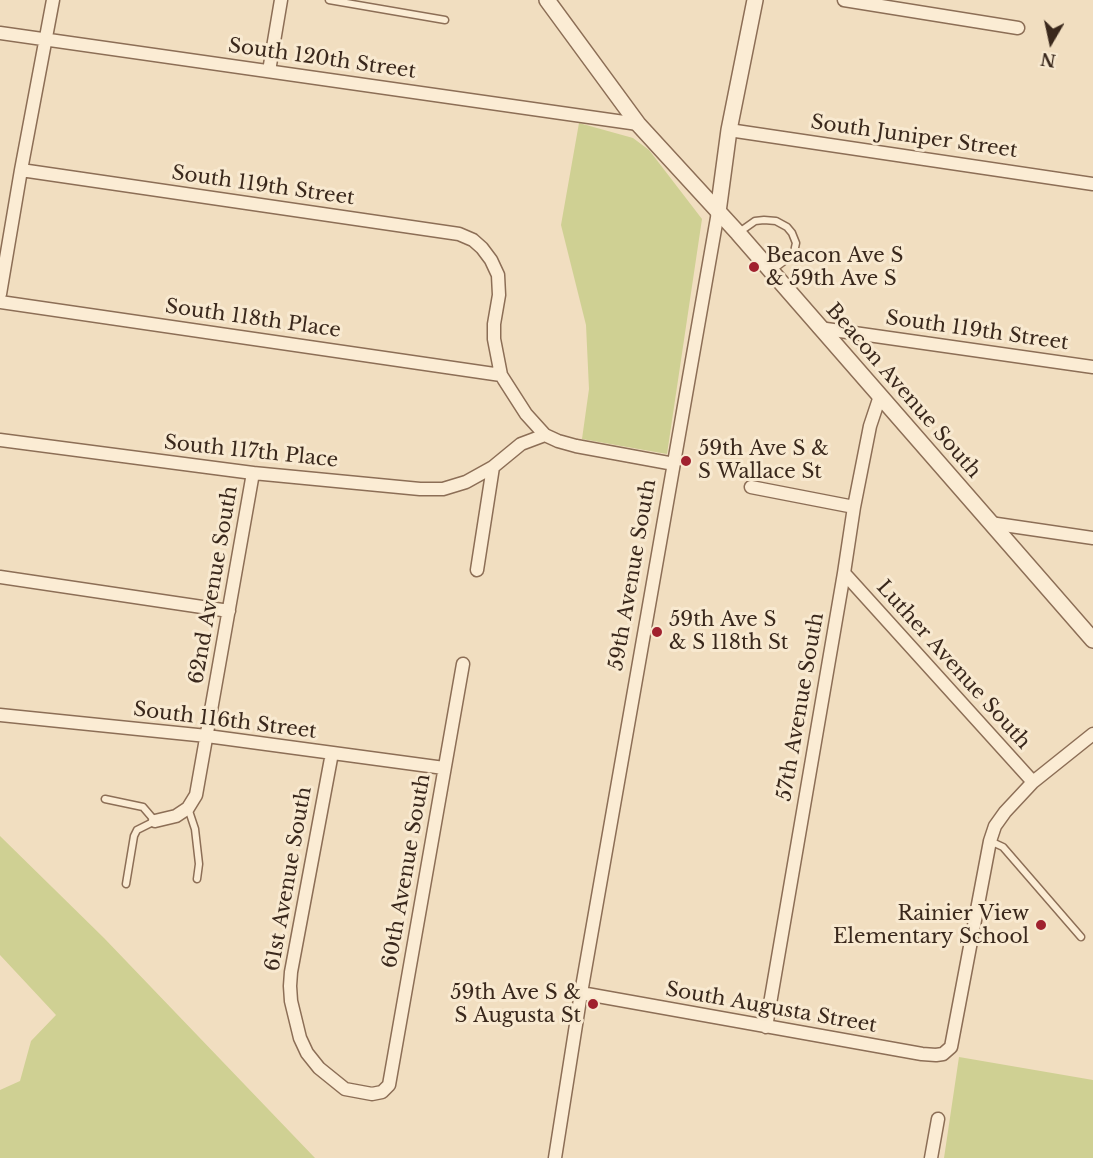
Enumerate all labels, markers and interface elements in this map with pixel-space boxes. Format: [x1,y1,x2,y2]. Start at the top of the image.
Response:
north arrow [1021,12,1081,72]
street label: South 120th Street [227,34,417,84]
text: N [1039,49,1057,71]
street label: South Juniper Street [809,111,1019,163]
street label: South 119th Street [170,161,356,211]
place label: Beacon Ave S & 59th Ave S [766,244,903,291]
marker: Beacon Ave S & 59th Ave S [747,260,761,274]
street label: South 118th Place [164,295,342,343]
street label: Beacon Avenue South [821,299,985,483]
street label: South 119th Street [884,306,1070,356]
street label: South 117th Place [163,431,339,473]
place label: 59th Ave S & S Wallace St [698,437,829,484]
marker: 59th Ave S & S Wallace St [679,454,693,468]
street label: 59th Avenue South [604,477,662,673]
street label: 62nd Avenue South [185,484,243,686]
street label: Luther Avenue South [871,576,1035,754]
place label: 59th Ave S & S 118th St [669,608,788,655]
street label: 57th Avenue South [773,611,829,803]
marker: 59th Ave S & S 118th St [650,625,664,639]
street label: South 116th Street [132,698,318,744]
street label: 60th Avenue South [378,772,436,970]
street label: 61st Avenue South [261,785,317,973]
place label: Rainier View Elementary School [833,902,1029,949]
marker: Rainier View Elementary School [1034,918,1048,932]
street label: South Augusta Street [664,978,878,1038]
place label: 59th Ave S & S Augusta St [450,981,581,1028]
marker: 59th Ave S & S Augusta St [586,997,600,1011]

